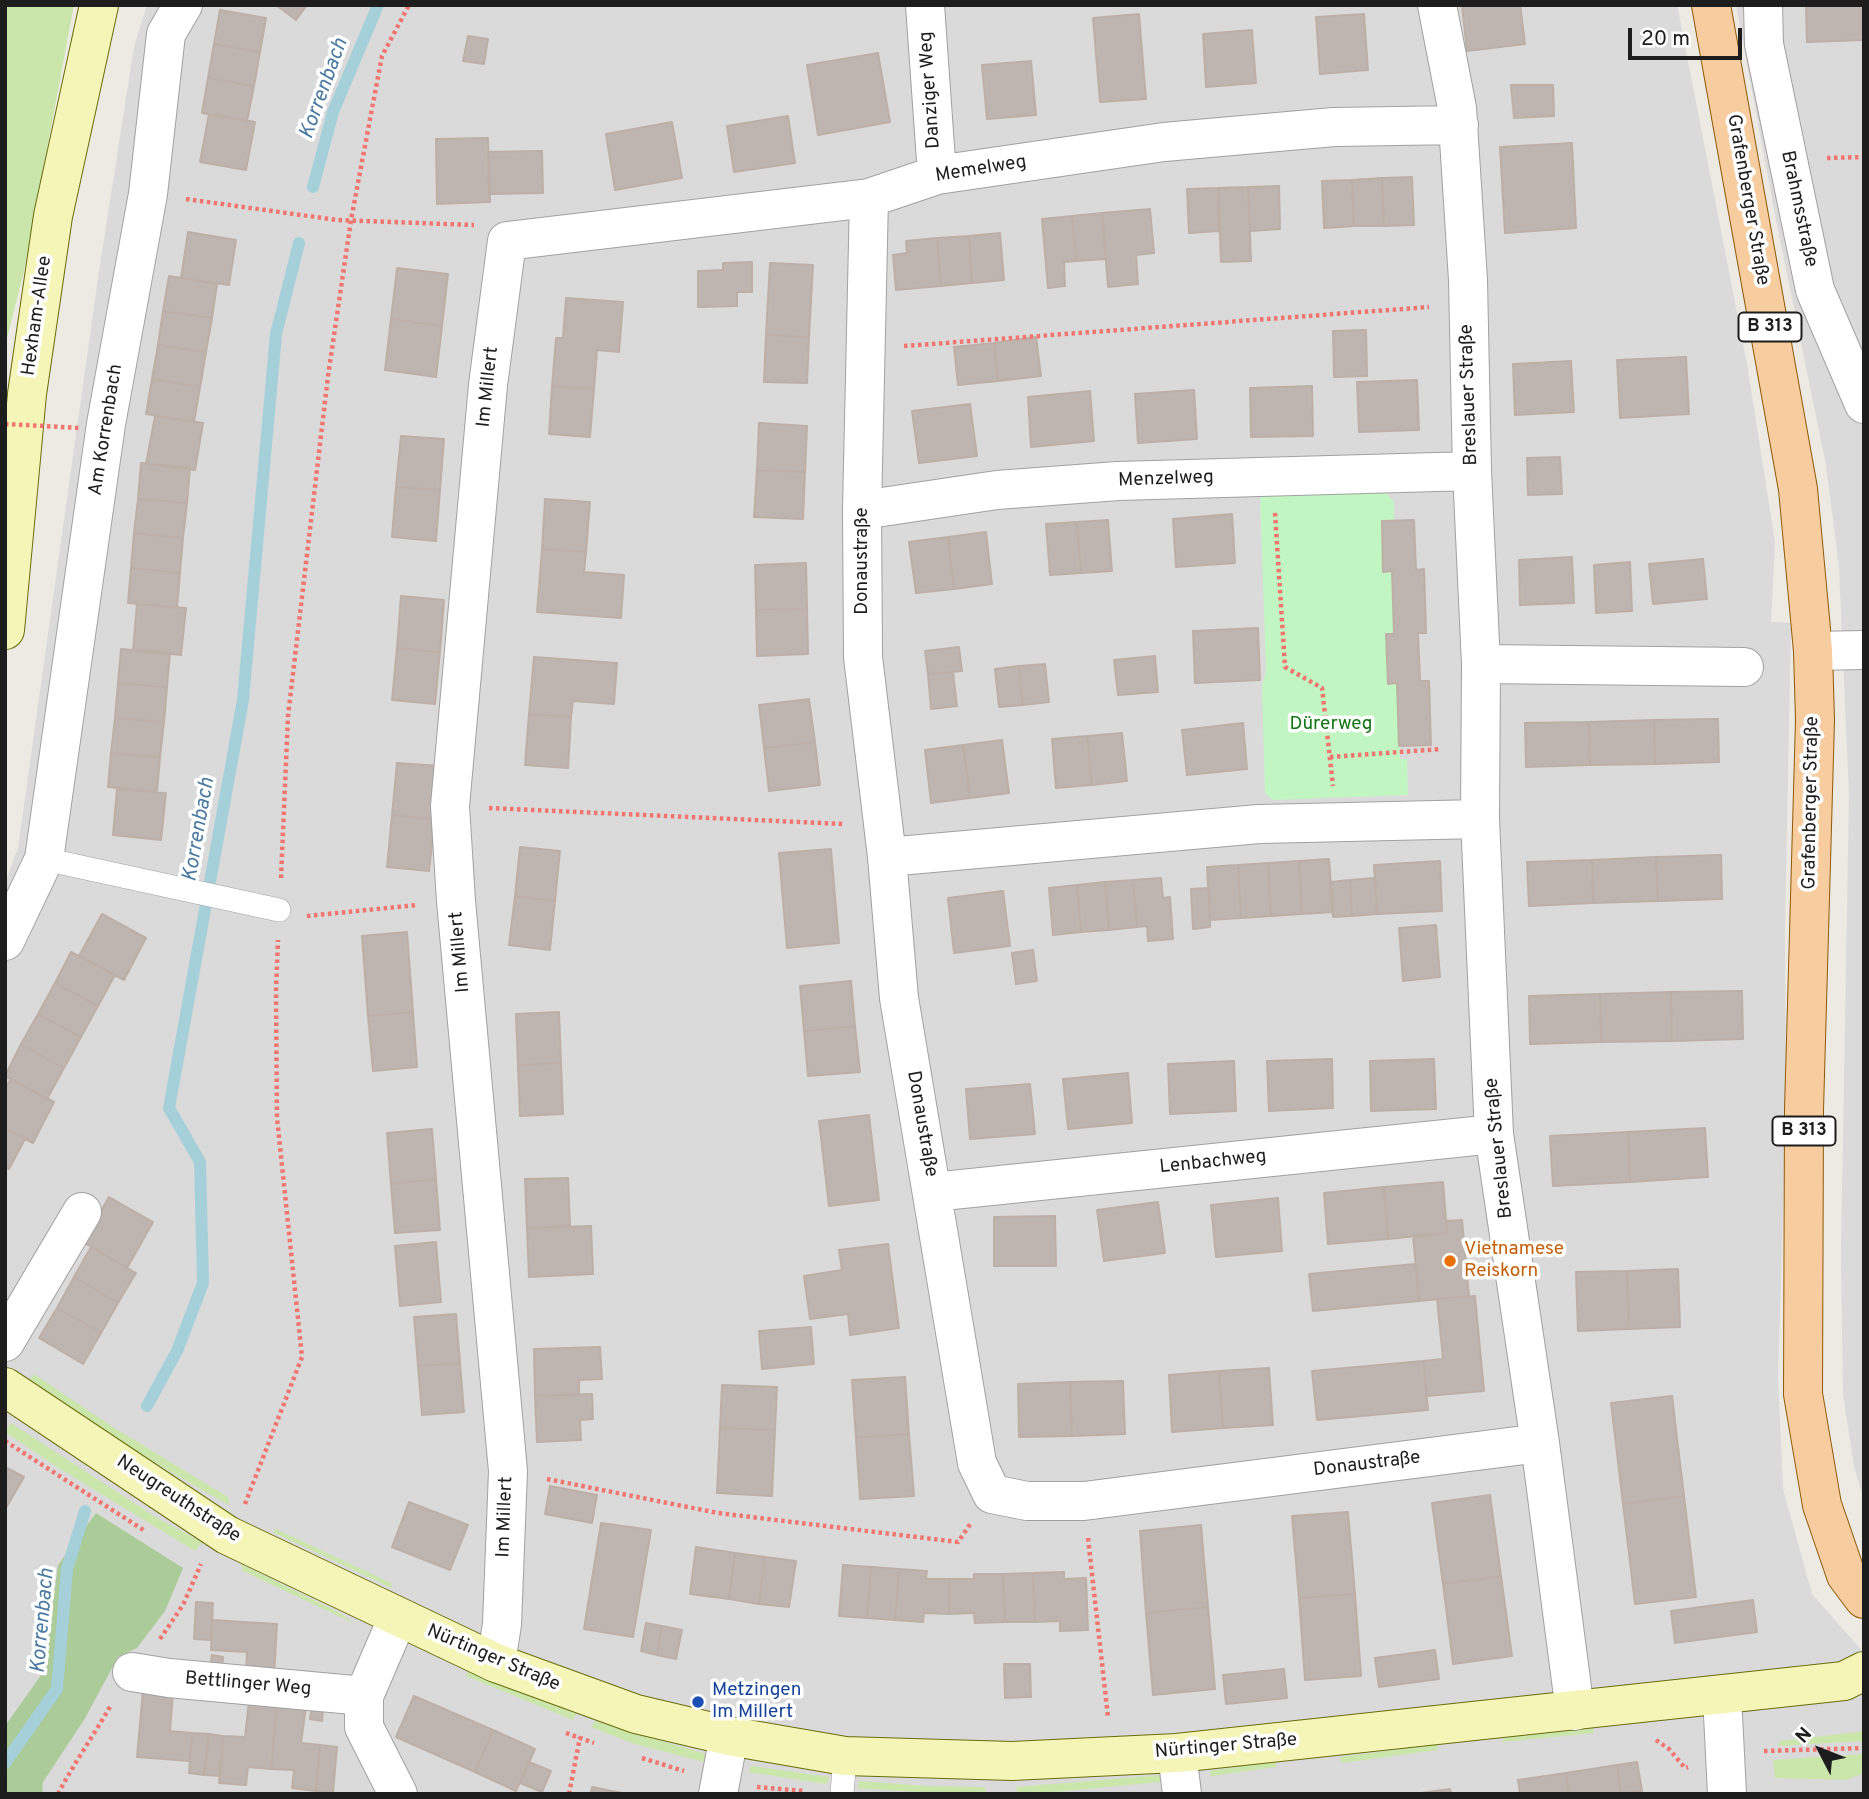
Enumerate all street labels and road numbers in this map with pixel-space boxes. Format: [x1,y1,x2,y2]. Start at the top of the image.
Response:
street label: Danziger Weg [916,31,946,149]
street label: Grafenberger Straße [1721,113,1773,287]
street label: Brahmsstraße [1775,149,1821,269]
street label: Memelweg [934,152,1028,188]
street label: Hexham-Allee [18,255,58,377]
road number: B 313 [1738,312,1802,342]
street label: Breslauer Straße [1456,324,1484,466]
street label: Im Millert [473,345,505,429]
street label: Am Korrenbach [85,363,129,497]
street label: Menzelweg [1118,467,1214,493]
street label: Donaustraße [852,507,874,615]
street label: Grafenberger Straße [1799,716,1825,890]
street label: Im Millert [446,911,476,993]
street label: Donaustraße [900,1069,942,1179]
street label: Breslauer Straße [1481,1076,1519,1220]
road number: B 313 [1772,1116,1836,1146]
street label: Lenbachweg [1158,1146,1268,1180]
street label: Donaustraße [1312,1447,1422,1483]
street label: Neugreuthstraße [112,1451,244,1549]
street label: Im Millert [493,1476,519,1558]
street label: Nürtinger Straße [423,1621,563,1697]
street label: Bettlinger Weg [184,1668,312,1702]
street label: Nürtinger Straße [1154,1729,1298,1765]

